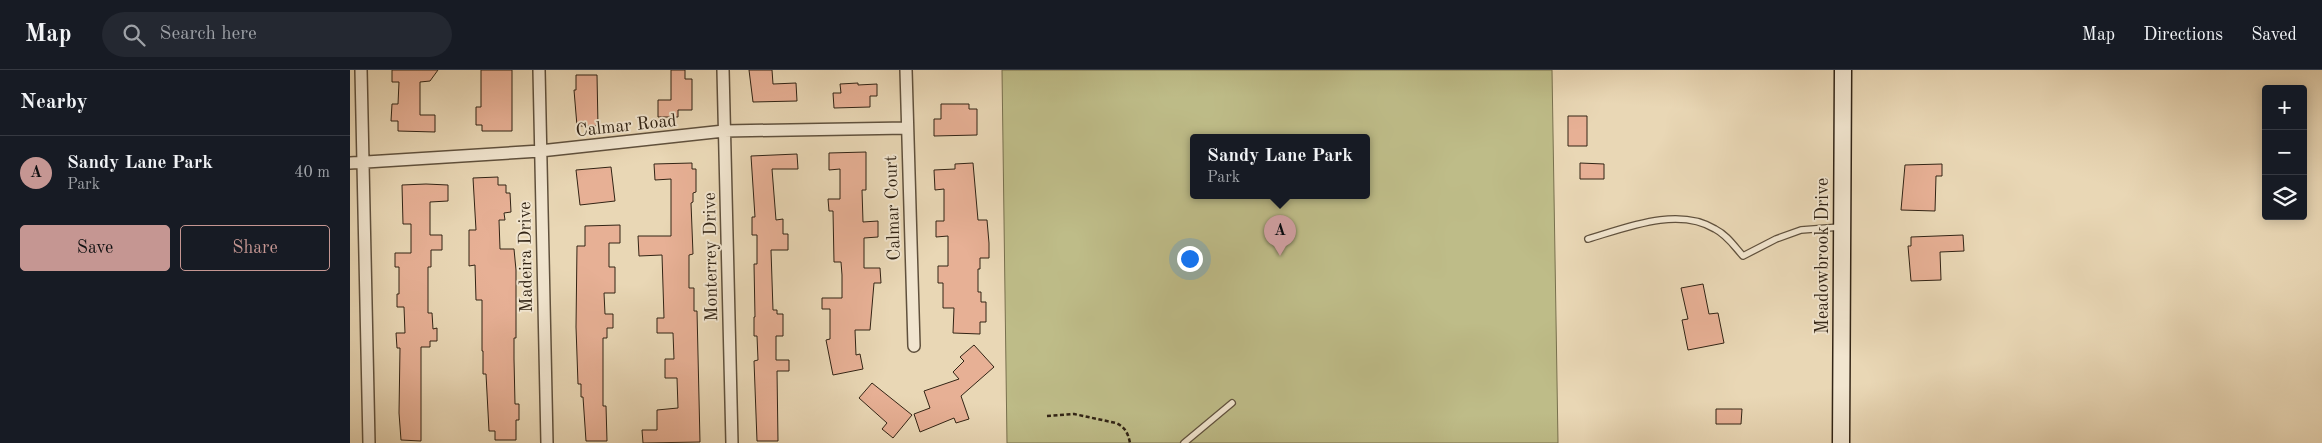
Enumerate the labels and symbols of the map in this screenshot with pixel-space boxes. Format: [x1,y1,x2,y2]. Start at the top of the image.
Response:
street label: Calmar Road [575,112,678,140]
street label: Calmar Court [882,155,904,261]
street label: Meadowbrook Drive [1814,178,1832,334]
street label: Monterrey Drive [701,192,721,322]
street label: Madeira Drive [516,201,536,313]
pin: A [1264,215,1296,256]
your location [1177,246,1203,272]

